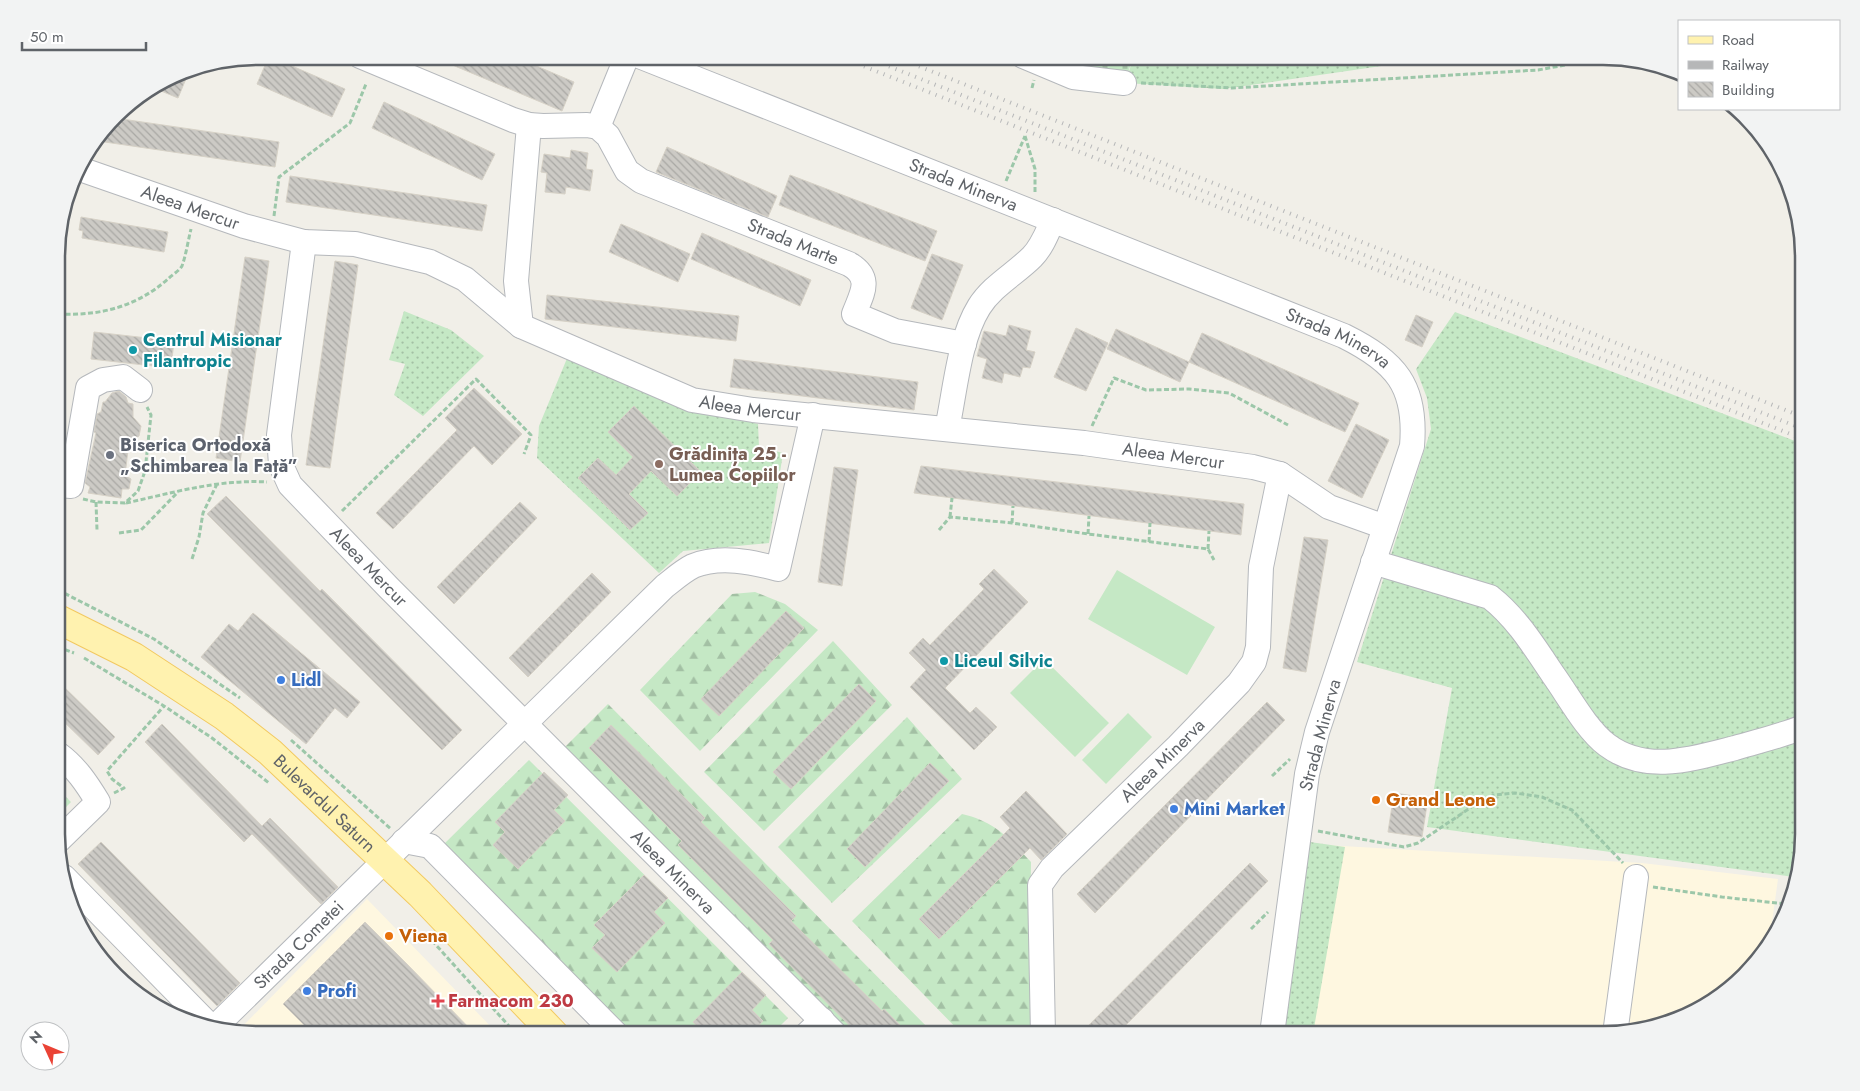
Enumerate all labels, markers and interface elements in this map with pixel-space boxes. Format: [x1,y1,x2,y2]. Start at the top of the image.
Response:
scale bar [22,20,146,52]
legend [1678,20,1840,110]
text: 50 m [30,26,64,48]
text: Road [1722,29,1754,51]
text: Railway [1722,54,1769,76]
text: Building [1722,79,1774,101]
street label: Strada Minerva [905,152,1021,218]
street label: Aleea Mercur [138,178,244,237]
street label: Strada Marte [743,212,843,272]
street label: Strada Minerva [1282,301,1397,375]
place label: Centrul Misionar Filantropic [143,327,283,374]
marker: Centrul Misionar Filantropic [127,344,139,356]
street label: Aleea Mercur [697,388,803,428]
place label: Biserica Ortodoxă „Schimbarea la Față” [120,432,298,479]
street label: Aleea Mercur [1121,436,1227,476]
place label: Grădinița 25 - Lumea Copiilor [669,441,796,488]
marker: Biserica Ortodoxă „Schimbarea la Față” [104,449,116,461]
marker: Grădinița 25 - Lumea Copiilor [653,458,665,470]
street label: Aleea Mercur [324,521,414,613]
place label: Liceul Silvic [954,648,1053,674]
marker: Liceul Silvic [938,655,950,667]
place label: Lidl [291,667,321,693]
marker: Lidl [275,674,287,686]
street label: Strada Minerva [1293,676,1347,794]
street label: Aleea Minerva [1114,713,1211,808]
street label: Bulevardul Saturn [267,749,382,859]
place label: Grand Leone [1386,787,1496,813]
marker: Grand Leone [1370,794,1382,806]
place label: Mini Market [1184,796,1285,822]
marker: Mini Market [1168,803,1180,815]
street label: Aleea Minerva [625,824,721,920]
street label: Strada Cometei [248,895,350,995]
place label: Viena [398,923,448,949]
marker: Viena [383,930,395,942]
place label: Profi [317,978,357,1004]
marker: Profi [301,985,313,997]
place label: Farmacom 230 [448,988,574,1014]
marker: Farmacom 230 [432,995,444,1007]
north arrow [20,1021,70,1071]
text: N [25,1026,47,1048]

